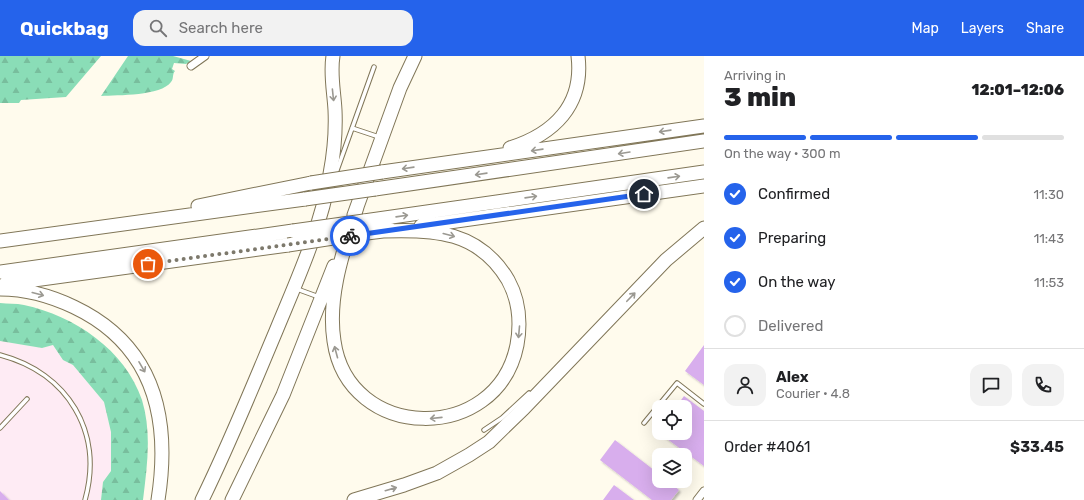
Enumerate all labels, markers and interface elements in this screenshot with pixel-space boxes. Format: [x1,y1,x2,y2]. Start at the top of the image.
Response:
search box [133,10,413,46]
text: Quickbag [20,17,109,40]
icon: search [147,17,169,39]
text: Search here [179,19,263,37]
text: Map [912,20,939,37]
text: Layers [961,20,1004,37]
text: Share [1026,20,1064,37]
text: Arriving in [724,68,786,83]
text: 12:01–12:06 [972,81,1064,99]
text: 3 min [724,82,796,113]
one-way arrow [329,88,337,101]
one-way arrow [659,127,672,135]
one-way arrow [531,146,544,154]
text: On the way · 300 m [724,146,841,161]
one-way arrow [618,149,631,157]
one-way arrow [402,164,415,172]
one-way arrow [475,170,488,178]
one-way arrow [667,173,680,181]
pin [627,177,661,211]
icon: home [633,183,655,205]
icon: check [724,183,746,205]
text: Confirmed [758,185,830,203]
text: 11:30 [1033,187,1064,202]
one-way arrow [524,193,537,201]
one-way arrow [395,212,408,220]
courier [330,216,370,256]
icon: bike [339,225,361,247]
icon: check [724,227,746,249]
text: Preparing [758,229,826,247]
text: 11:43 [1034,231,1064,246]
one-way arrow [443,232,456,239]
pin [131,247,165,281]
icon: bag [137,253,159,275]
icon: check [724,271,746,293]
text: On the way [758,273,836,291]
text: 11:53 [1034,275,1064,290]
one-way arrow [32,291,45,299]
one-way arrow [626,292,636,302]
text: Delivered [758,317,823,335]
one-way arrow [515,325,522,338]
one-way arrow [332,346,340,359]
one-way arrow [138,361,146,373]
button: person [724,364,766,406]
button: chat [970,364,1012,406]
button: phone [1022,364,1064,406]
text: Alex [776,368,809,386]
text: Courier · 4.8 [776,386,850,401]
map controls [652,400,692,488]
button: locate [652,400,692,440]
one-way arrow [430,415,443,422]
text: Order #4061 [724,438,810,456]
text: $33.45 [1010,438,1064,456]
button: layers [652,448,692,488]
one-way arrow [385,485,398,492]

